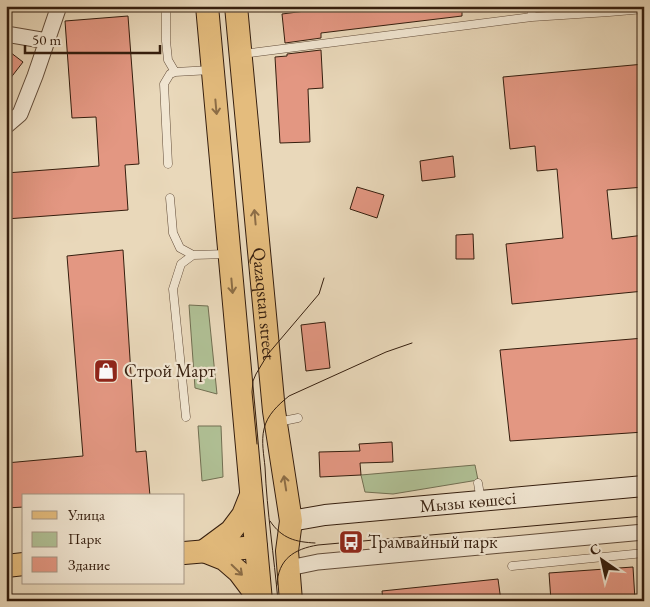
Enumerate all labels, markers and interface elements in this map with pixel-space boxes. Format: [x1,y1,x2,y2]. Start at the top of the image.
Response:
scale bar [25,22,160,54]
text: 50 m [32,30,61,49]
one-way arrow [211,99,221,115]
one-way arrow [251,210,260,226]
street label: Qazaqstan street [248,246,281,361]
one-way arrow [227,278,237,294]
shop icon: Строй Март [93,358,119,384]
place label: Строй Март [124,359,216,382]
one-way arrow [280,475,290,491]
street label: Мызы көшесі [419,486,518,517]
legend [22,494,185,584]
text: Улица [67,505,105,524]
text: Парк [68,529,101,548]
bus stop icon: Трамвайный парк [338,529,364,555]
place label: Трамвайный парк [368,530,498,553]
north arrow [578,534,628,584]
text: С [586,539,604,559]
text: Здание [68,555,110,574]
one-way arrow [230,564,243,576]

